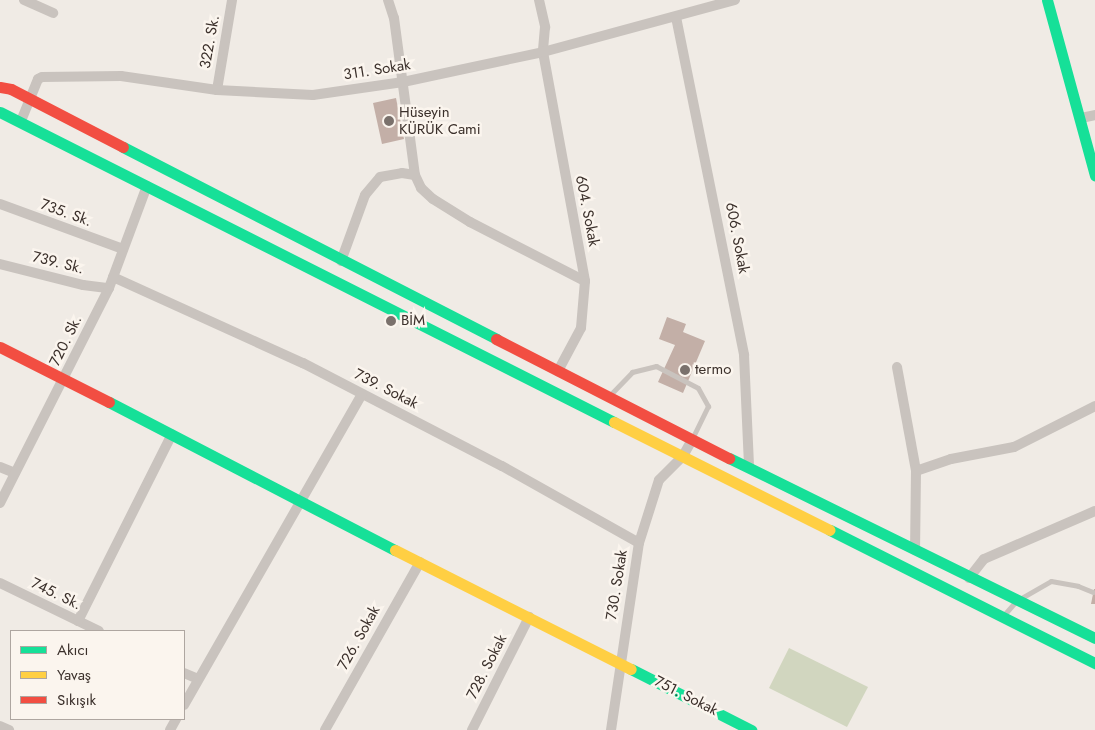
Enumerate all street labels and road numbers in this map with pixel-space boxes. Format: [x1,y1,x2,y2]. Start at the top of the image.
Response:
street label: 322. Sk. [196,14,224,70]
street label: 311. Sokak [342,56,412,84]
street label: 604. Sokak [571,174,603,248]
street label: 735. Sk. [38,195,94,231]
street label: 606. Sokak [721,201,753,275]
street label: 739. Sk. [30,248,86,278]
street label: 720. Sk. [46,313,86,369]
street label: 739. Sokak [351,365,421,413]
street label: 730. Sokak [603,549,631,621]
street label: 745. Sk. [28,574,84,614]
street label: 726. Sokak [334,603,384,673]
street label: 728. Sokak [463,632,511,702]
street label: 751. Sokak [651,672,721,720]

